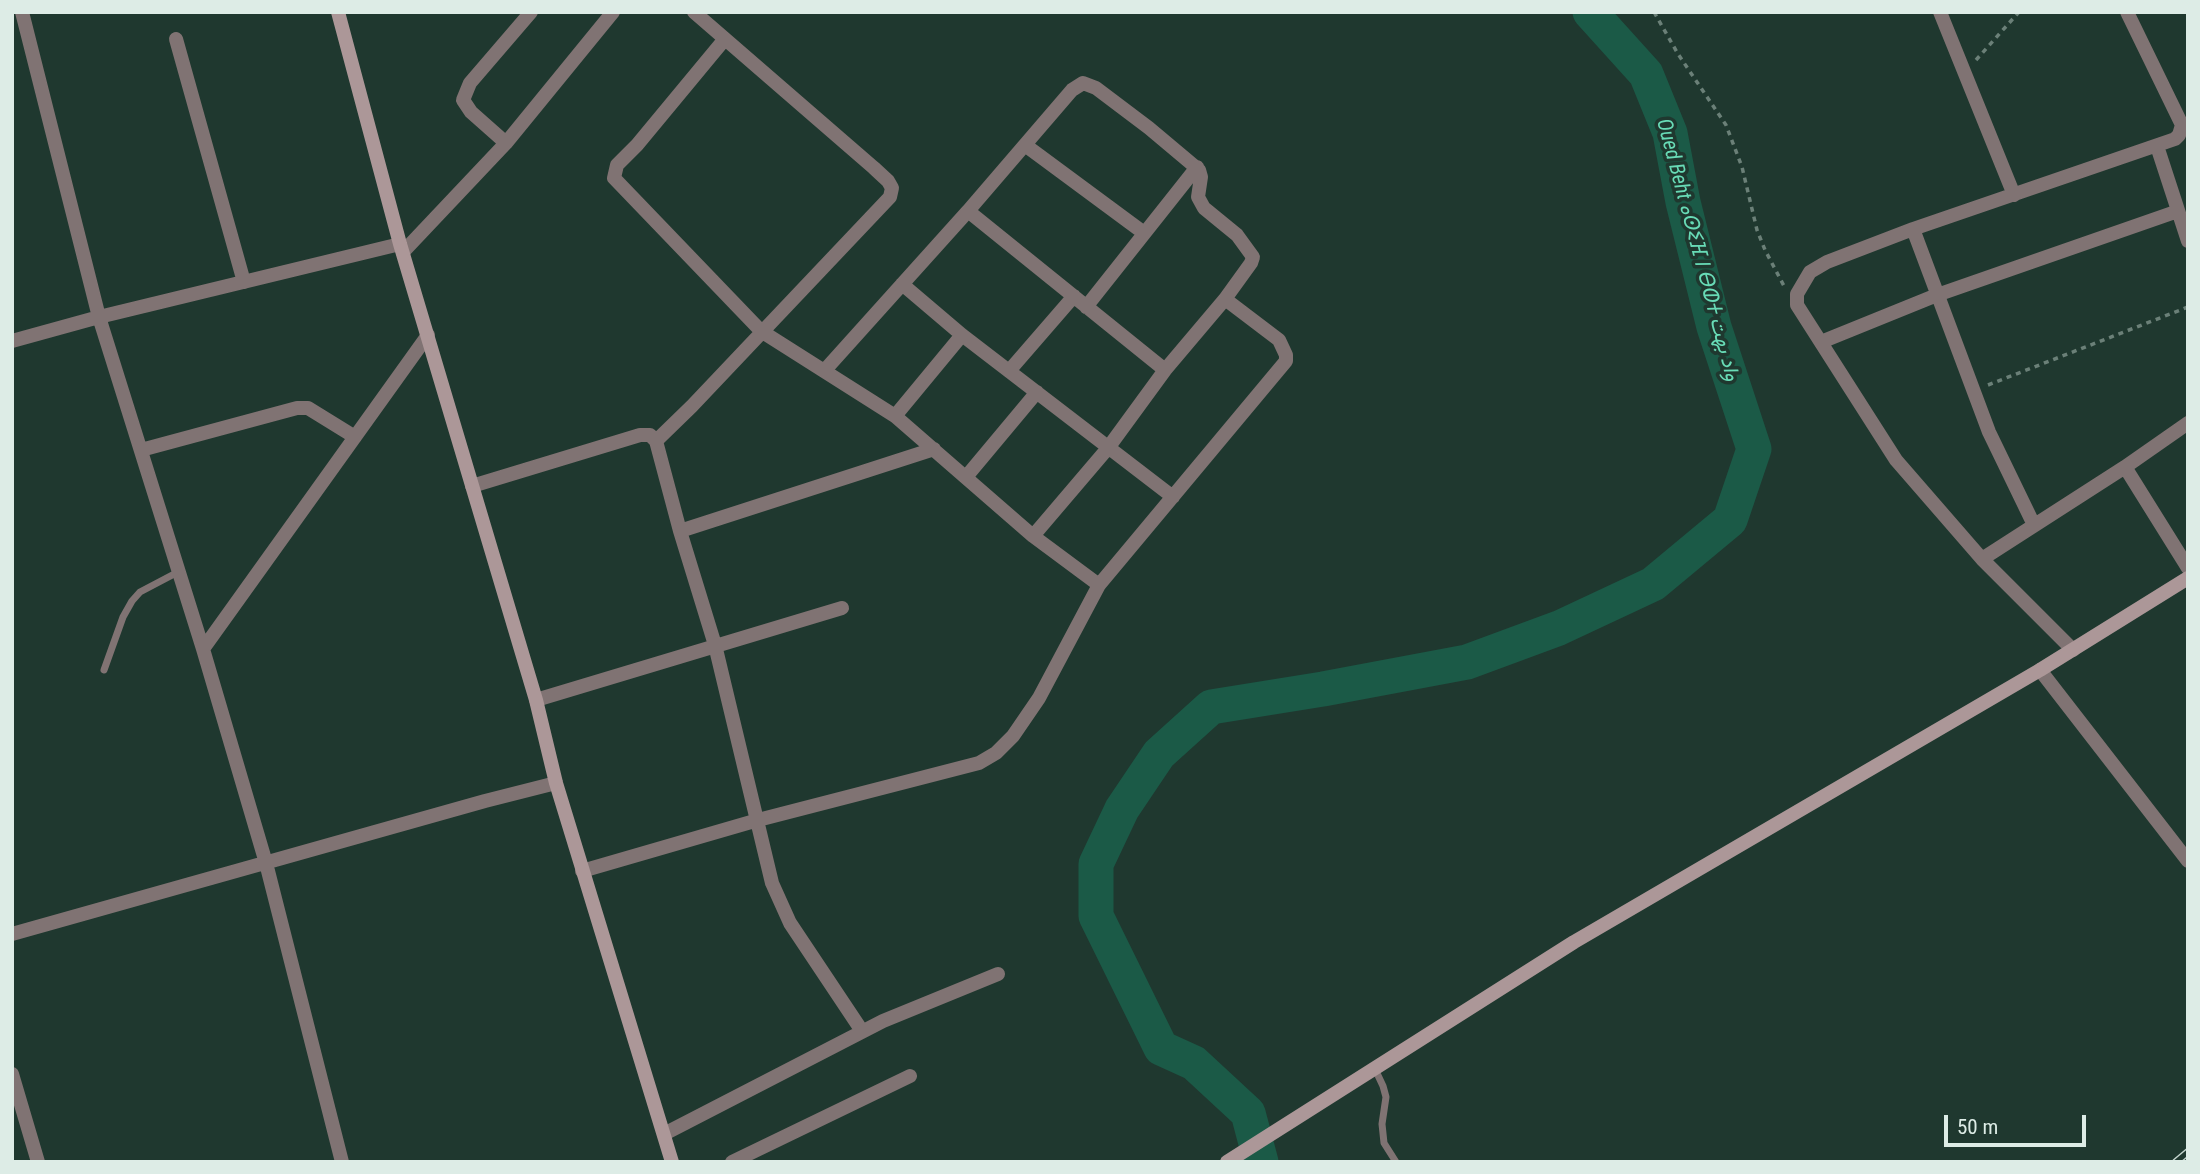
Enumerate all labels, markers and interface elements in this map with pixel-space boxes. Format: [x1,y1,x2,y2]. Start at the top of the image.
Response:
water label: Oued Beht ⴰⵙⵉⴼ ⵏ ⴱⵀⵜ واد بهت [1650,116,1744,384]
scale bar [1948,1100,2090,1144]
text: 50 m [1957,1115,1998,1139]

